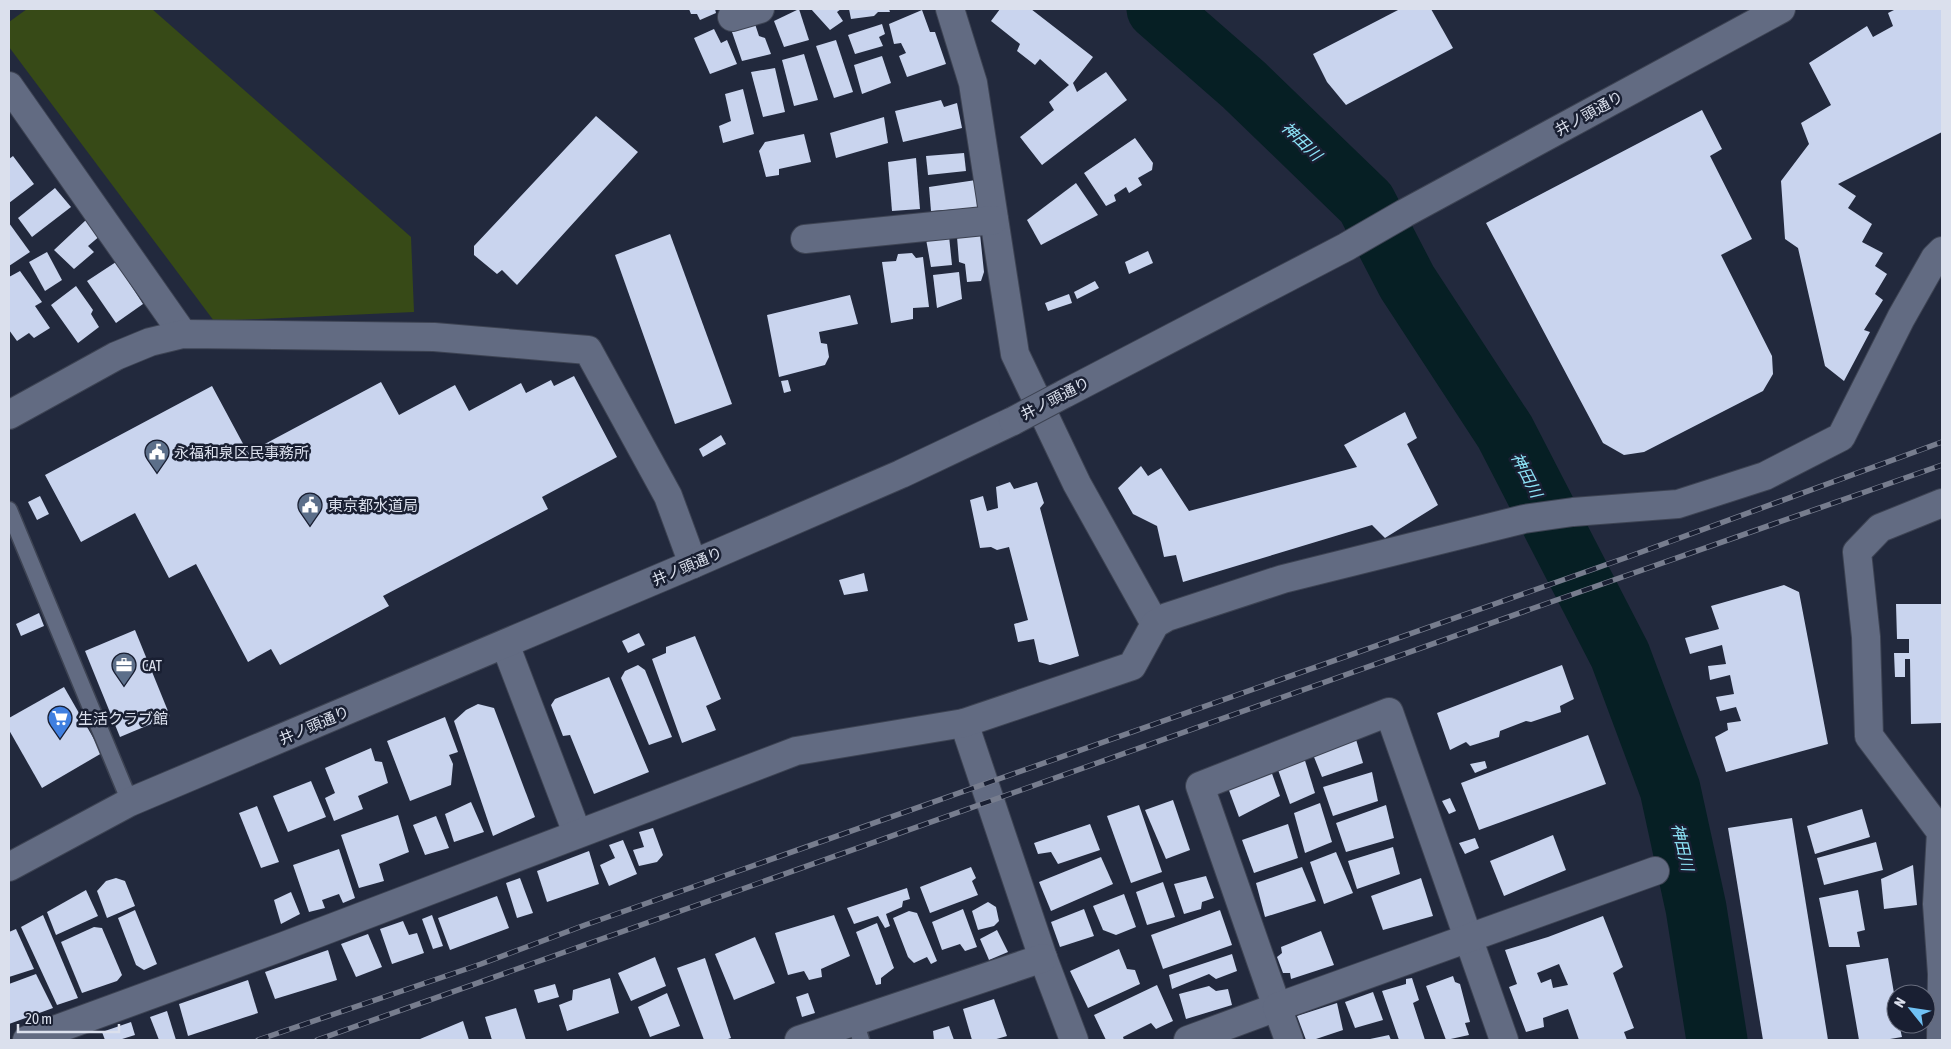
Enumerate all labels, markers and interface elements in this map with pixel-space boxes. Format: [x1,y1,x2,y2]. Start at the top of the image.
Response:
street label: 井ノ頭通り [1552,87,1626,139]
water label: 神田川 [1278,118,1327,166]
street label: 井ノ頭通り [1018,373,1092,423]
public building icon: 永福和泉区民事務所 [144,439,170,473]
place label: 永福和泉区民事務所 [174,444,309,461]
water label: 神田川 [1508,450,1547,502]
public building icon: 東京都水道局 [297,492,323,526]
place label: 東京都水道局 [328,497,418,514]
street label: 井ノ頭通り [649,544,725,588]
office icon: CAT [111,652,137,686]
place label: CAT [142,657,163,674]
street label: 井ノ頭通り [276,703,352,747]
supermarket icon: 生活クラブ館 [47,705,73,739]
place label: 生活クラブ館 [78,710,168,727]
water label: 神田川 [1669,822,1698,874]
north arrow [1886,984,1936,1034]
text: N [1891,995,1909,1010]
scale bar [18,1002,119,1034]
text: 20 m [25,1010,52,1027]

